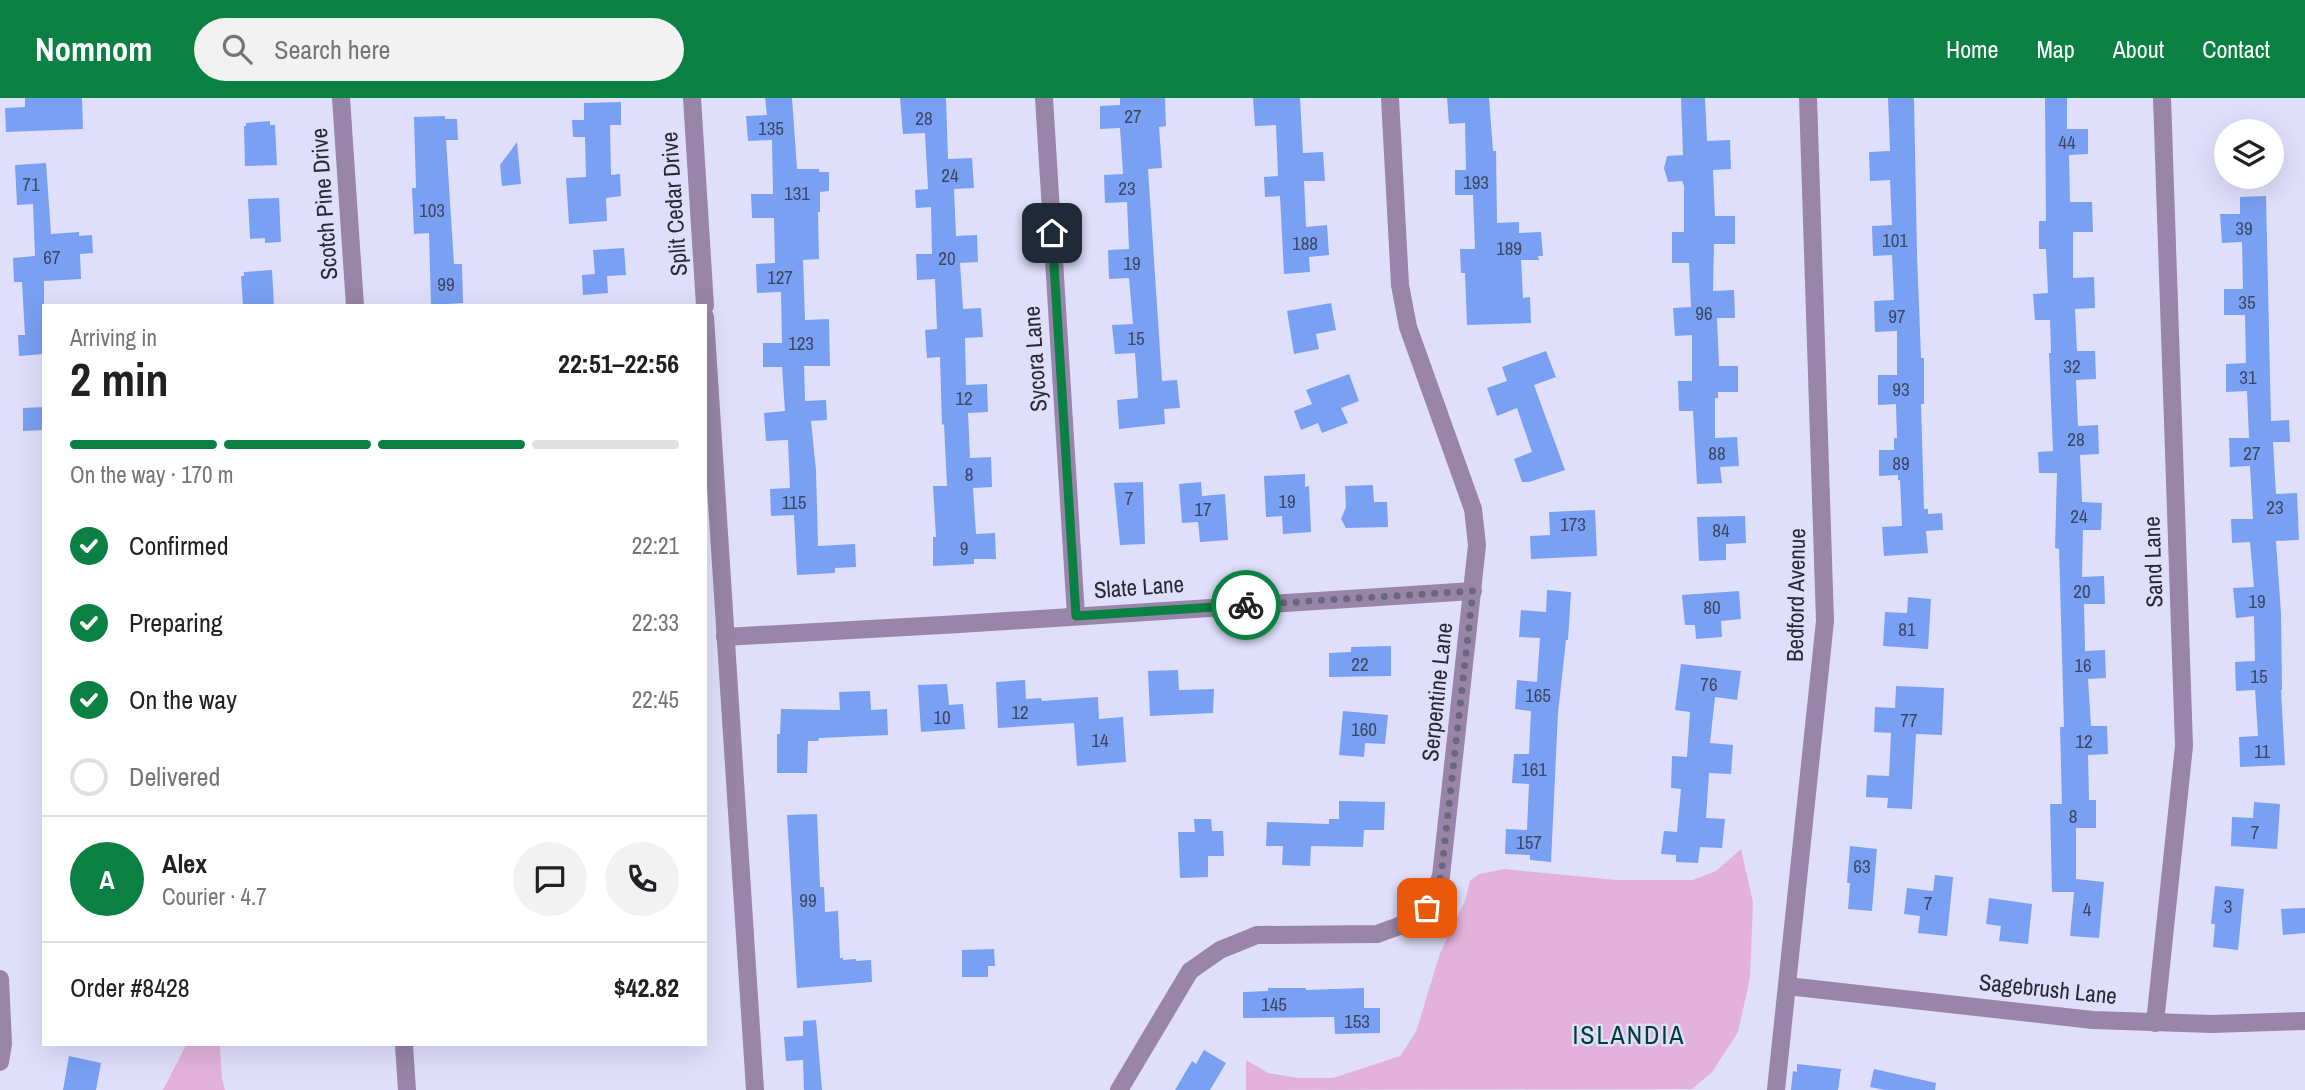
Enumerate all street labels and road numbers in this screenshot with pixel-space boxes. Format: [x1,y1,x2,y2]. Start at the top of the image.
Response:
street label: Scotch Pine Drive [303,127,344,281]
street label: Split Cedar Drive [653,131,694,277]
street label: Sycora Lane [1015,305,1054,413]
street label: Sand Lane [2135,516,2170,608]
street label: Bedford Avenue [1779,528,1812,662]
street label: Slate Lane [1093,568,1185,605]
street label: Serpentine Lane [1414,621,1459,763]
street label: Sagebrush Lane [1978,966,2119,1011]

